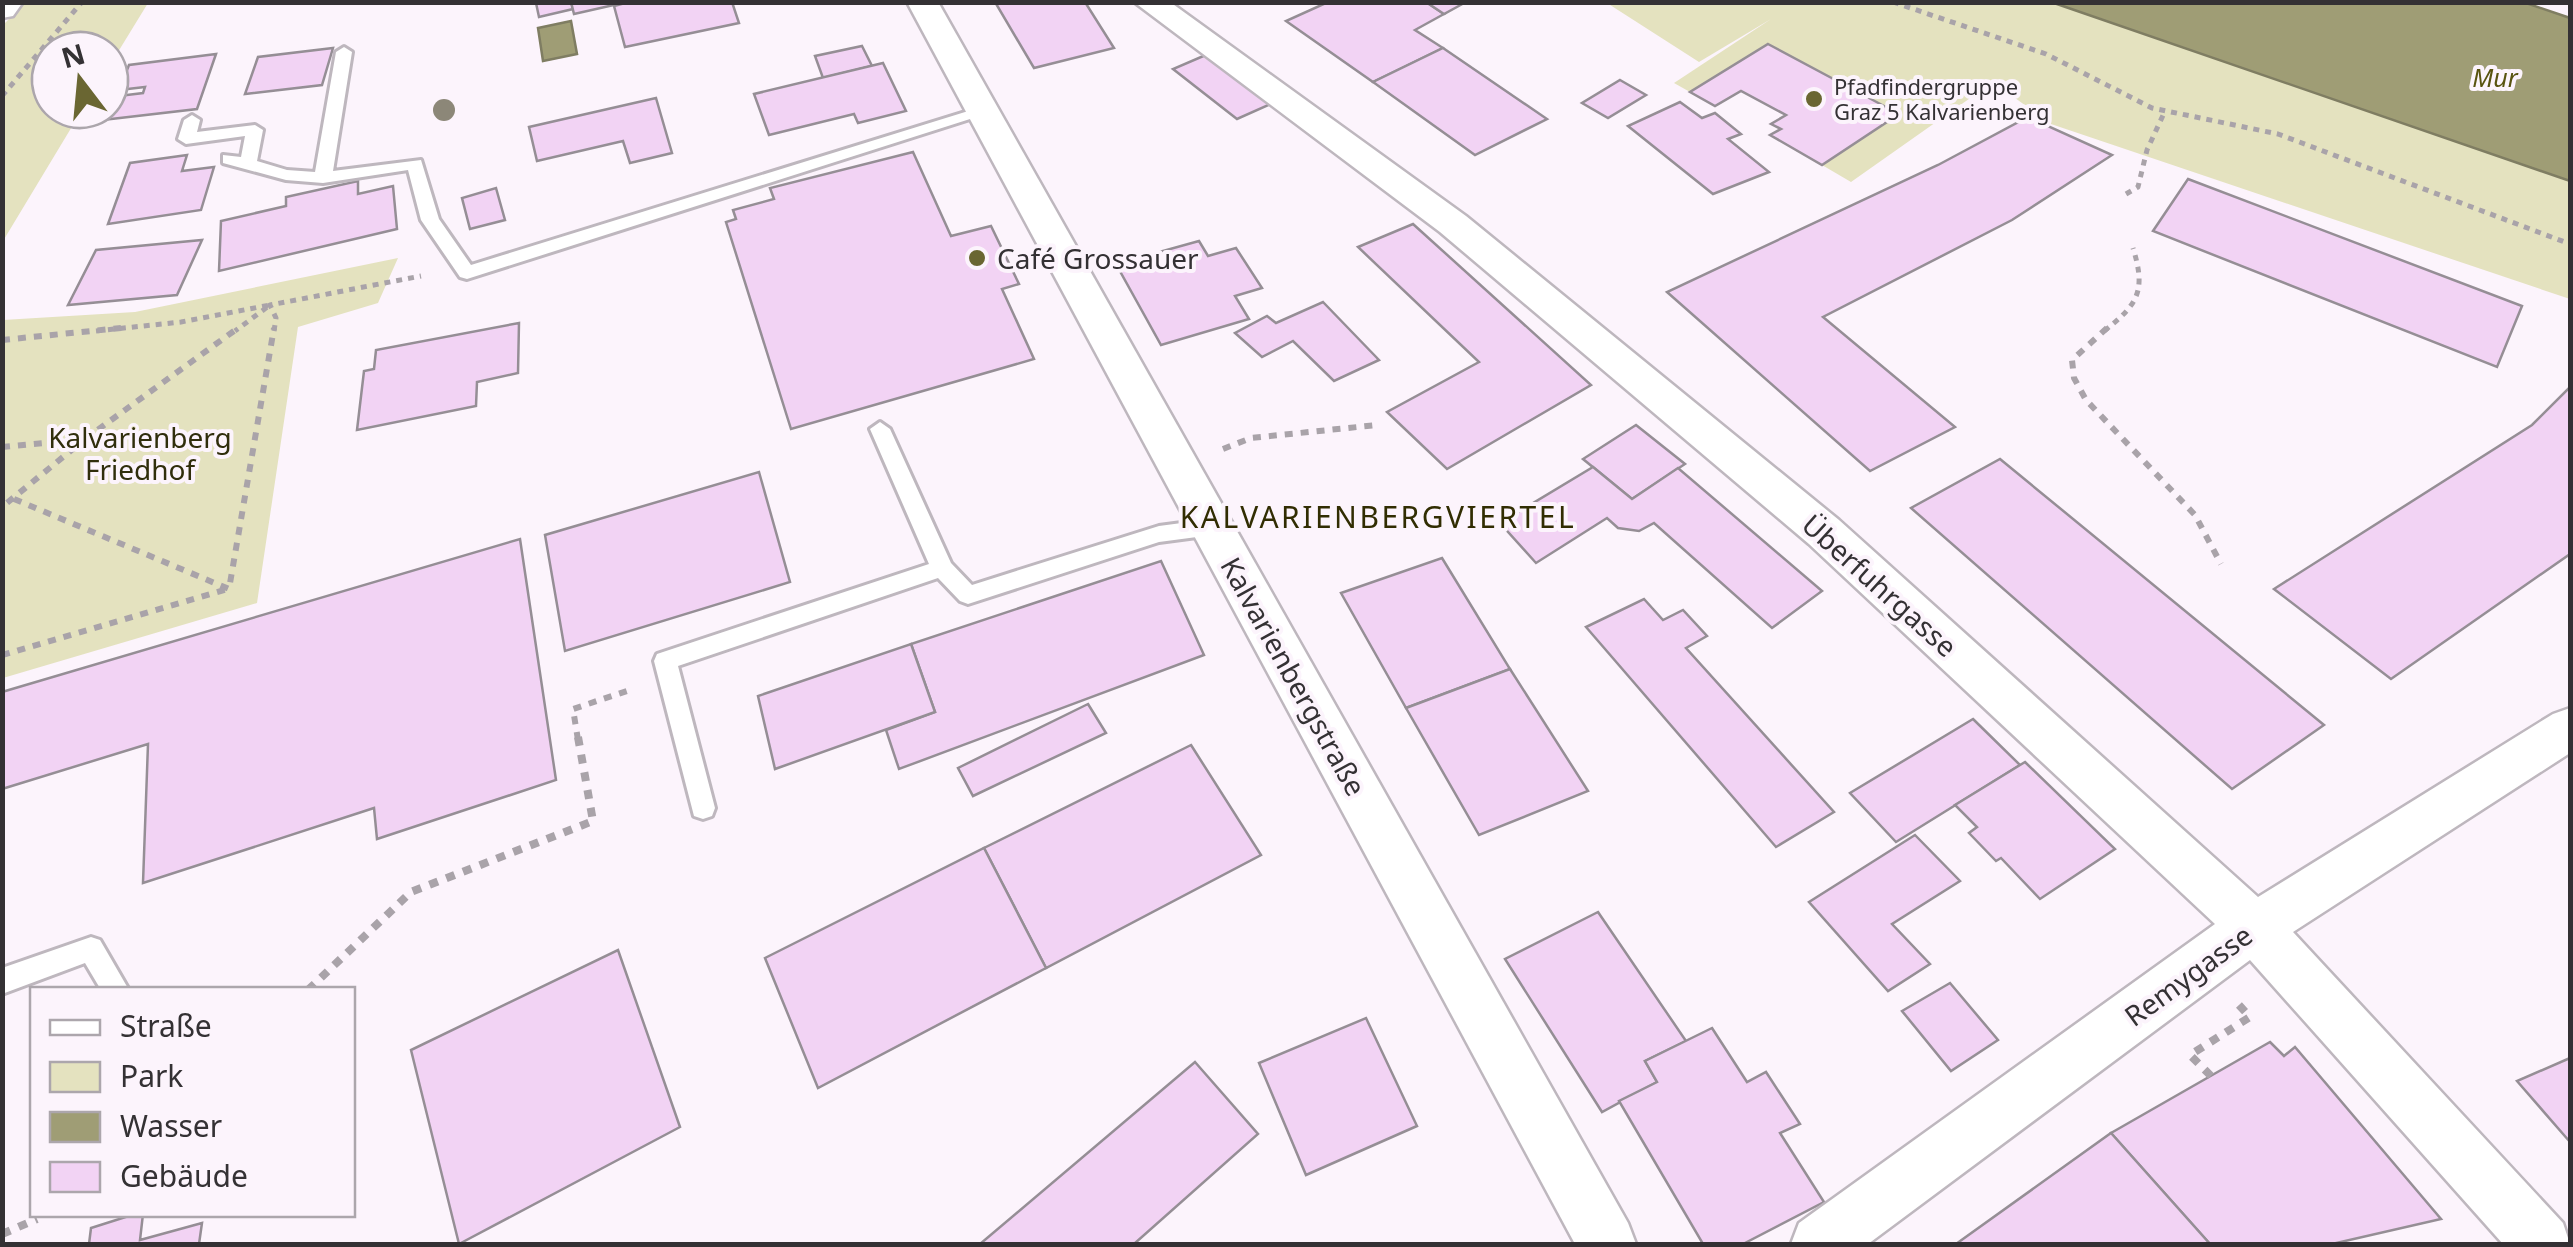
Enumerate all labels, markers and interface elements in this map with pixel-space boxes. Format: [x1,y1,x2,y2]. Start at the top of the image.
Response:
north arrow [30,30,130,130]
text: N [57,34,89,76]
water label: Mur [2472,60,2519,94]
place label: Pfadfindergruppe Graz 5 Kalvarienberg [1834,71,2050,126]
marker: Pfadfindergruppe Graz 5 Kalvarienberg [1803,88,1825,110]
place label: Café Grossauer [997,239,1199,277]
marker: Café Grossauer [966,247,988,269]
park label: Kalvarienberg Friedhof [48,418,232,488]
district label: KALVARIENBERGVIERTEL [1180,496,1576,537]
street label: Überfuhrgasse [1794,505,1966,665]
street label: Kalvarienbergstraße [1213,550,1375,802]
street label: Remygasse [2116,916,2260,1034]
legend [30,987,355,1217]
text: Straße [120,1005,212,1046]
text: Park [120,1055,183,1096]
text: Wasser [120,1105,222,1146]
text: Gebäude [120,1155,248,1196]

